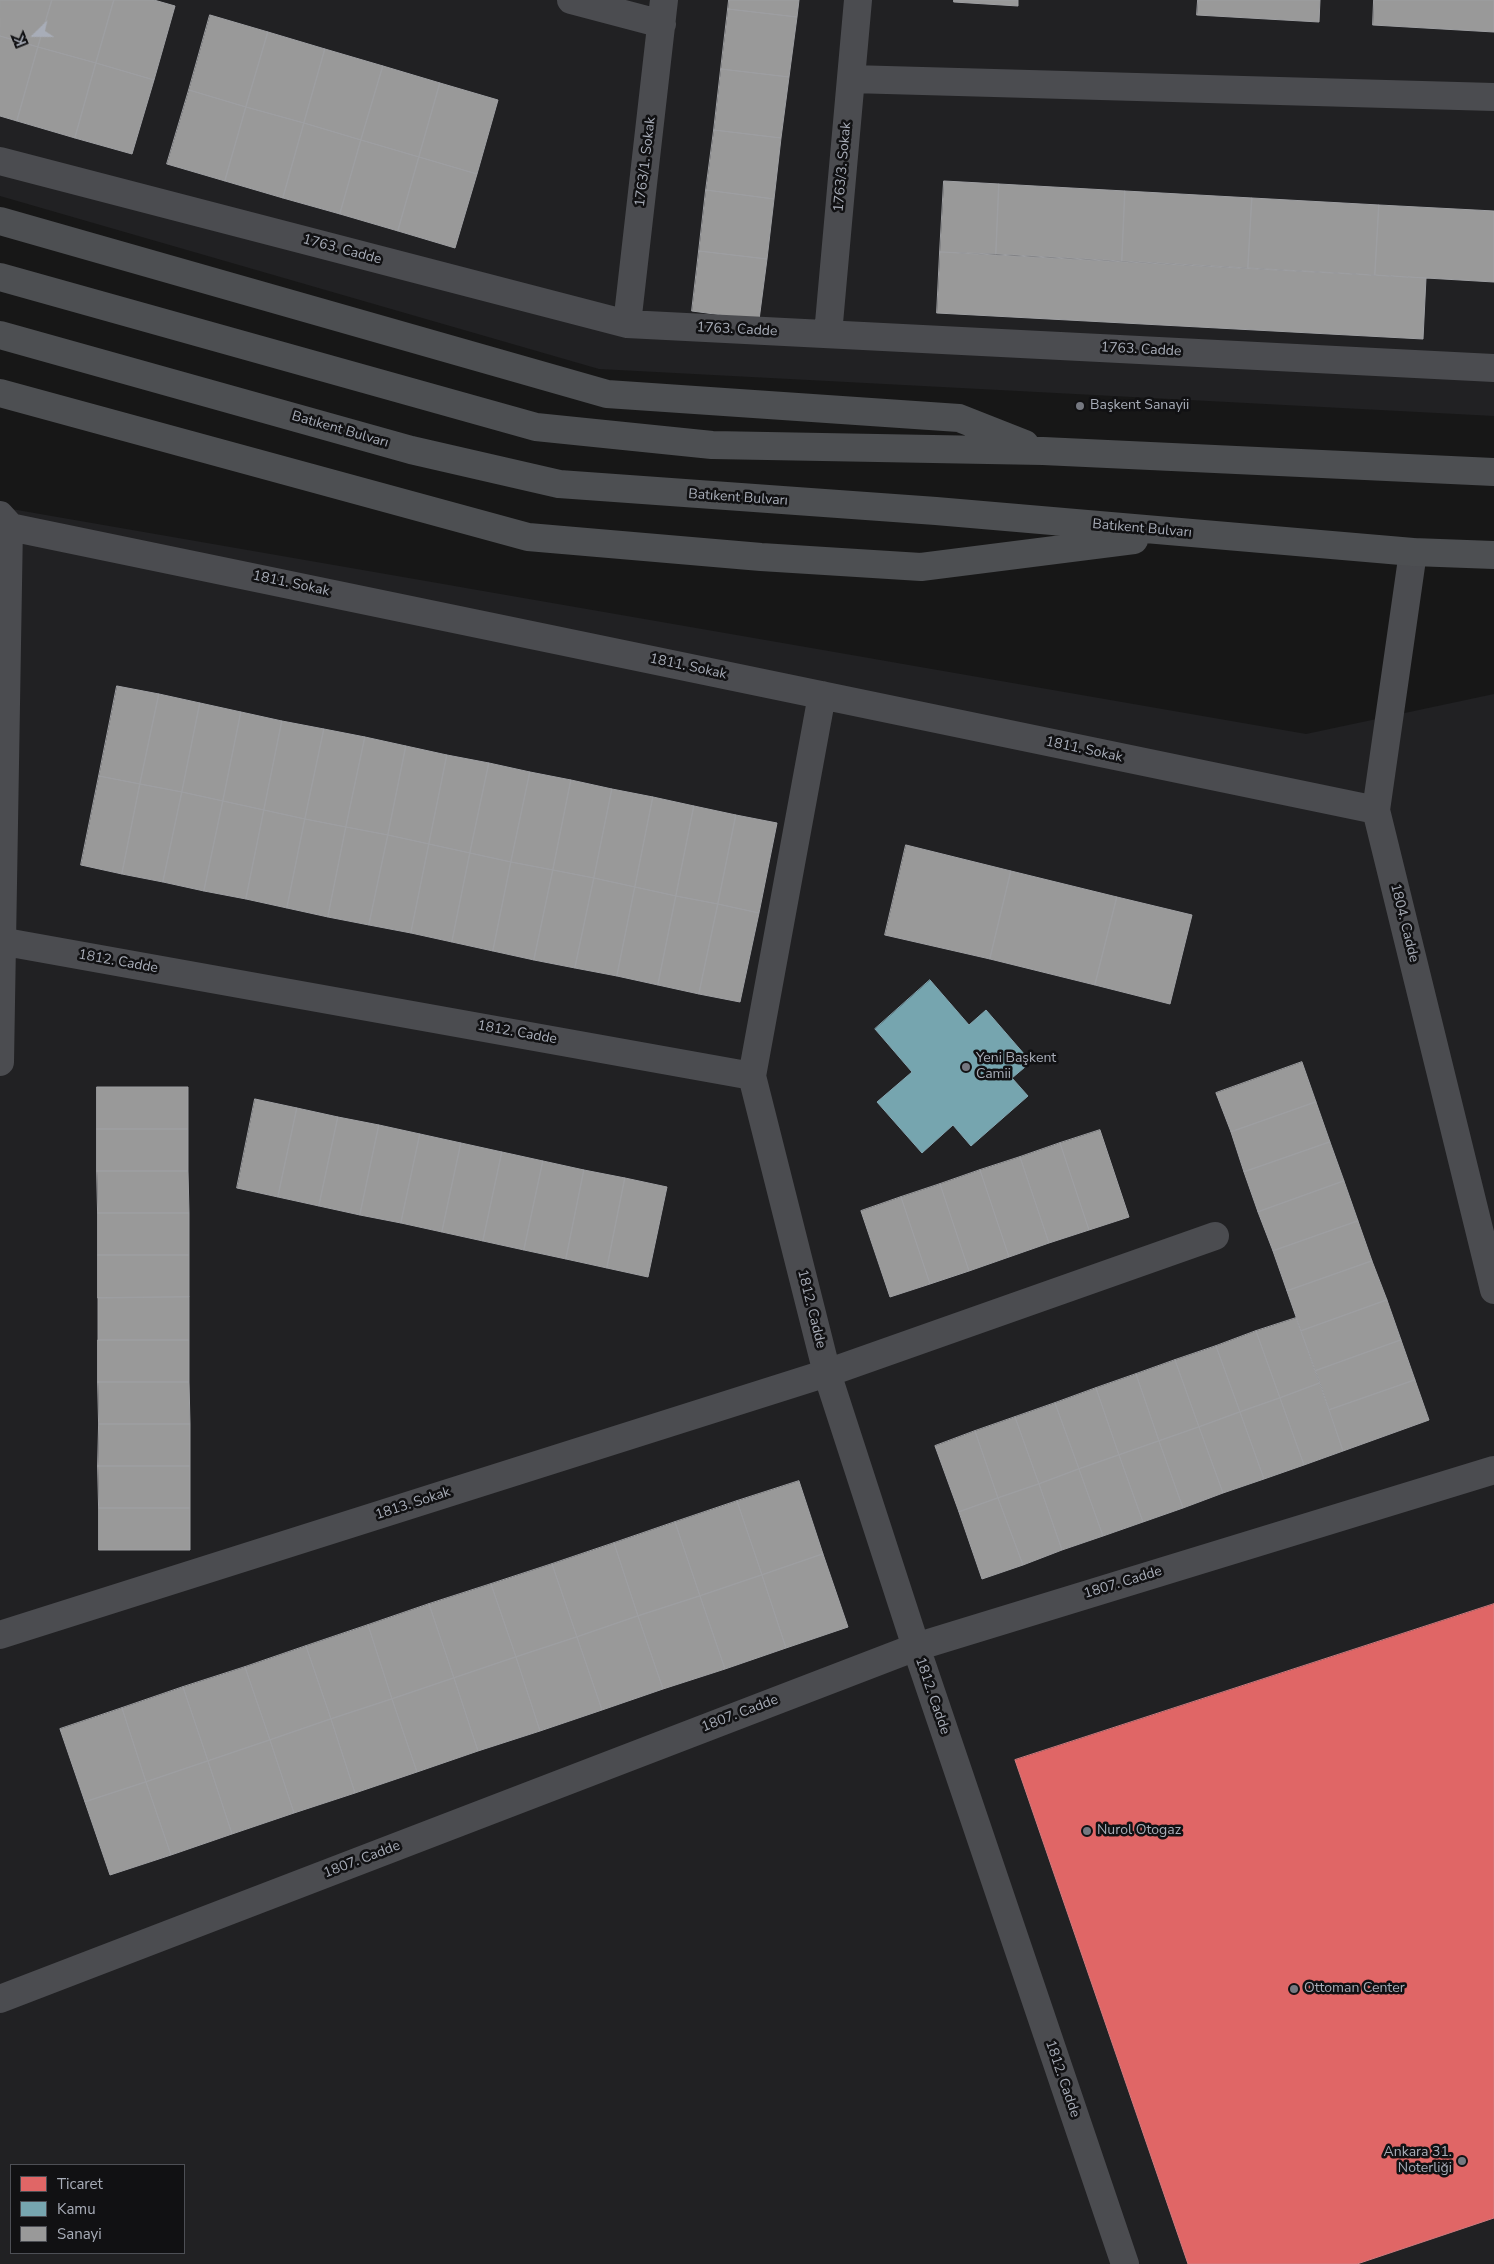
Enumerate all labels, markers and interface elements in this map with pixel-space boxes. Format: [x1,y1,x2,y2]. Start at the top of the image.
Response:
north arrow [10,10,60,60]
text: K [10,33,31,49]
street label: 1763/1. Sokak [632,116,660,208]
street label: 1763/3. Sokak [831,121,855,213]
street label: 1763. Cadde [301,231,383,269]
street label: 1763. Cadde [696,319,778,341]
street label: 1763. Cadde [1100,339,1182,361]
place label: Başkent Sanayii [1090,398,1189,414]
marker: Başkent Sanayii [1074,400,1086,412]
street label: Batıkent Bulvarı [290,408,390,452]
street label: Batıkent Bulvarı [688,486,788,510]
street label: Batıkent Bulvarı [1092,516,1192,542]
street label: 1811. Sokak [251,568,331,600]
street label: 1811. Sokak [648,651,728,683]
street label: 1811. Sokak [1044,734,1124,766]
street label: 1804. Cadde [1386,882,1422,964]
street label: 1812. Cadde [77,947,159,977]
street label: 1812. Cadde [476,1018,558,1048]
place label: Yeni Başkent Camii [976,1051,1056,1084]
marker: Yeni Başkent Camii [960,1061,972,1073]
street label: 1812. Cadde [793,1268,829,1350]
street label: 1813. Sokak [373,1484,453,1524]
street label: 1807. Cadde [1082,1563,1164,1603]
street label: 1812. Cadde [911,1655,953,1737]
street label: 1807. Cadde [699,1692,781,1736]
place label: Nurol Otogaz [1097,1823,1181,1839]
marker: Nurol Otogaz [1081,1825,1093,1837]
street label: 1807. Cadde [321,1838,403,1882]
place label: Ottoman Center [1304,1981,1405,1997]
marker: Ottoman Center [1288,1983,1300,1995]
street label: 1812. Cadde [1041,2038,1083,2120]
place label: Ankara 31. Noterliği [1384,2145,1452,2178]
marker: Ankara 31. Noterliği [1456,2155,1468,2167]
legend [10,2164,185,2254]
text: Ticaret [57,2174,103,2194]
text: Kamu [57,2199,96,2219]
text: Sanayi [57,2224,102,2244]

